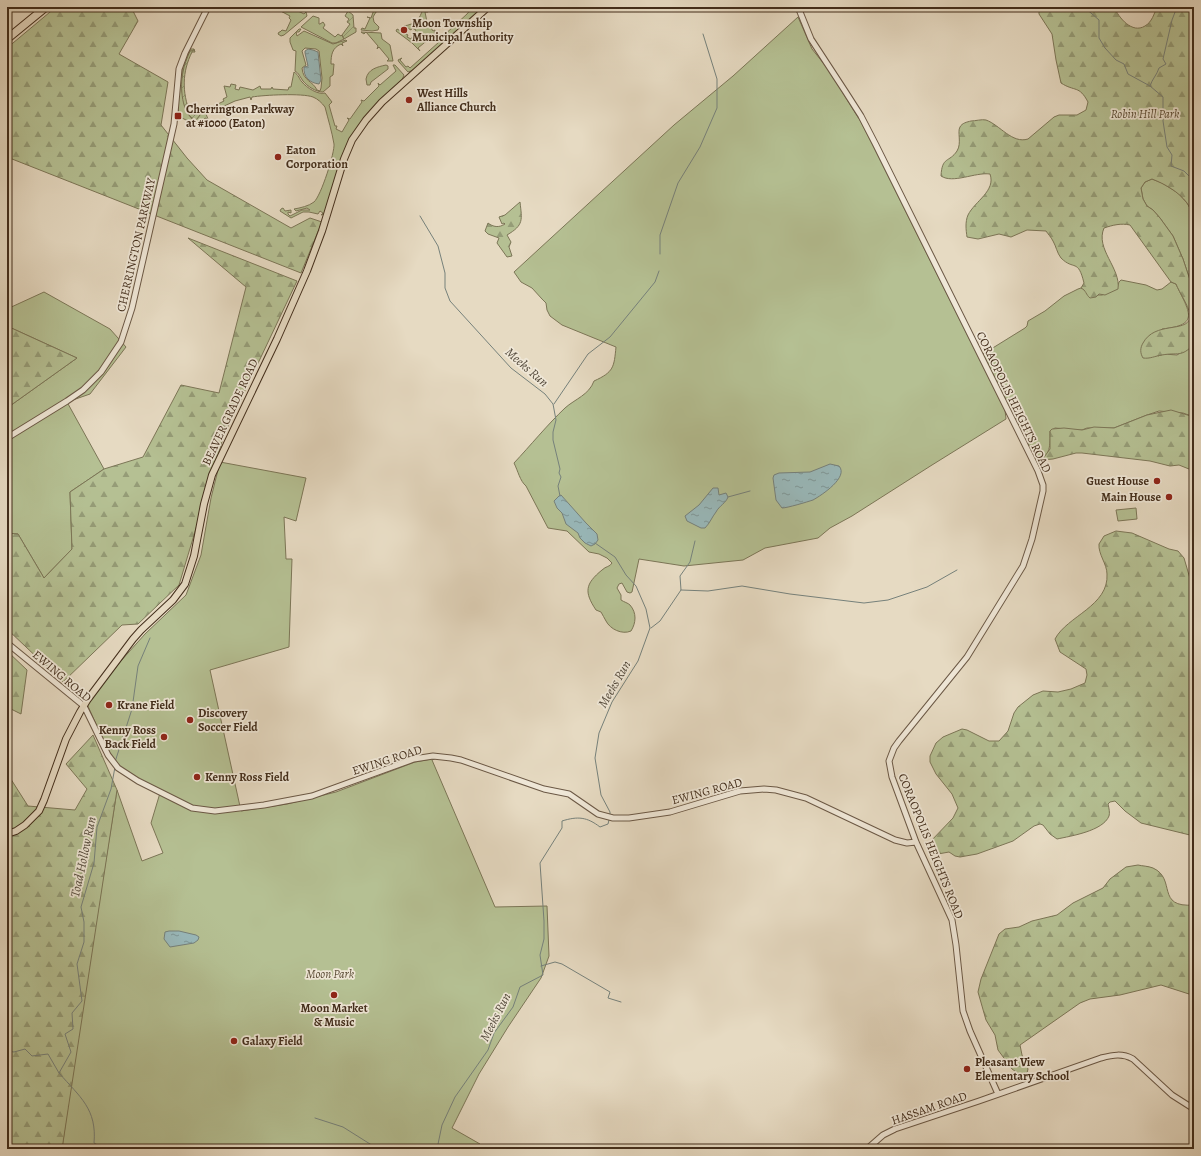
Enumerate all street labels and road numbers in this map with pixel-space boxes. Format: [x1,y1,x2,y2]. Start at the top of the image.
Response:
street label: CHERRINGTON PARKWAY [113,176,159,313]
street label: CORAOPOLIS HEIGHTS ROAD [973,329,1055,475]
street label: BEAVER GRADE ROAD [198,356,262,468]
street label: EWING ROAD [29,647,95,705]
street label: EWING ROAD [350,741,424,779]
street label: CORAOPOLIS HEIGHTS ROAD [894,771,968,921]
street label: EWING ROAD [670,774,744,808]
street label: HASSAM ROAD [889,1088,969,1128]

